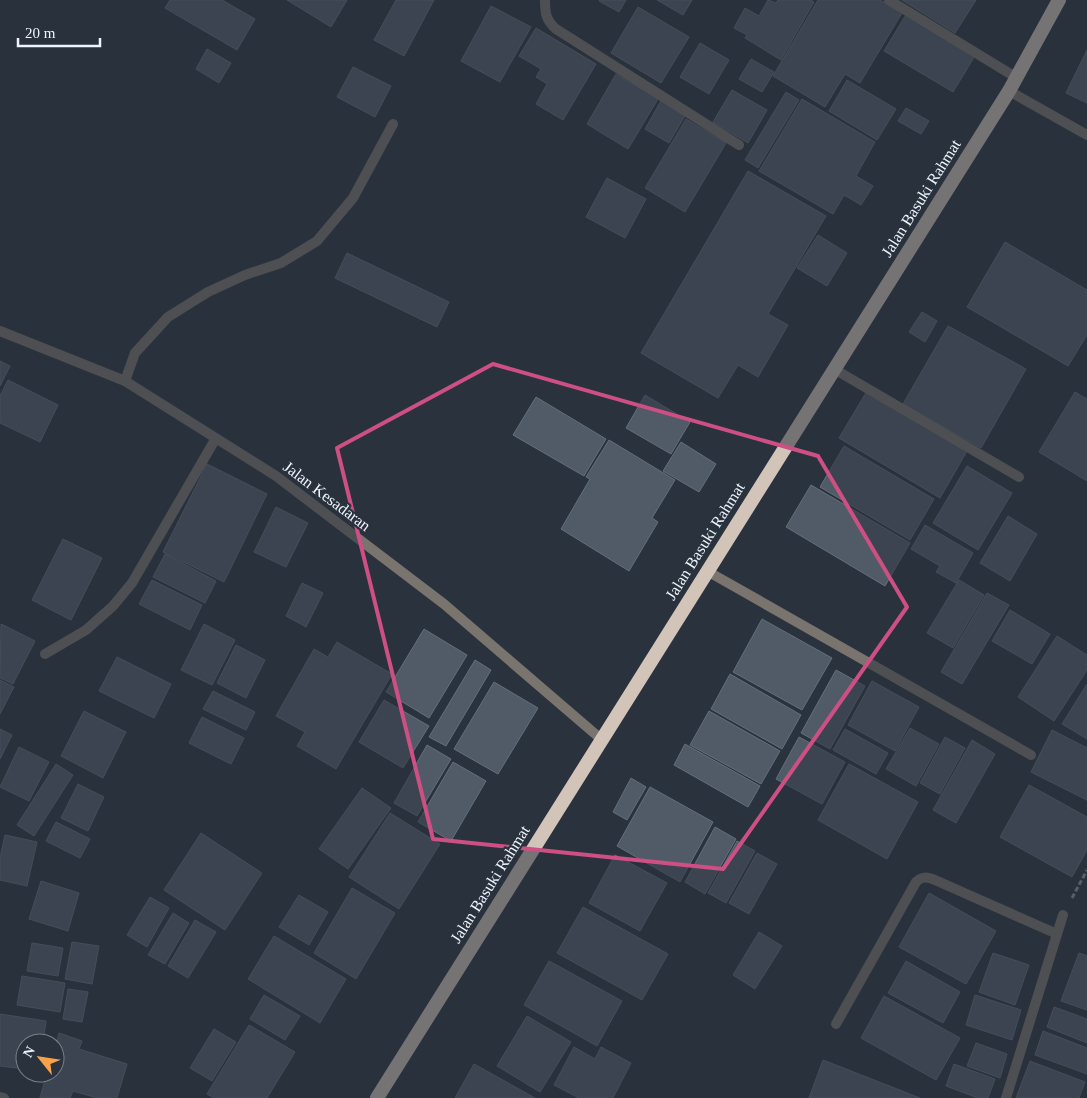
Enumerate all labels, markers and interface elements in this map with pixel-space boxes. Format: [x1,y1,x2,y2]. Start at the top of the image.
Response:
scale bar [18,15,100,47]
text: 20 m [25,25,56,41]
street label: Jalan Basuki Rahmat [878,136,964,260]
street label: Jalan Kesadaran [280,458,374,534]
street label: Jalan Basuki Rahmat [662,479,748,603]
street label: Jalan Basuki Rahmat [447,822,533,946]
north arrow [15,1033,65,1083]
text: N [20,1044,38,1060]

